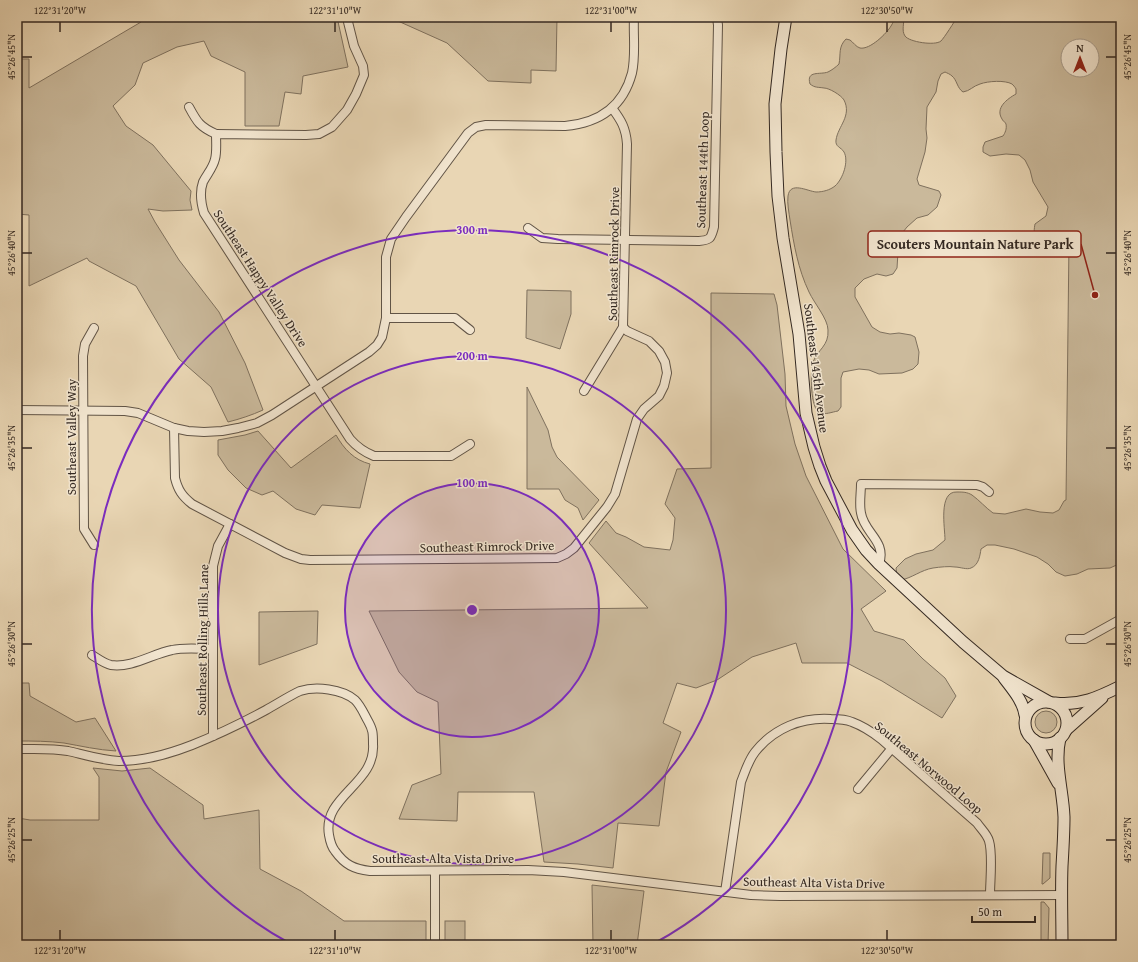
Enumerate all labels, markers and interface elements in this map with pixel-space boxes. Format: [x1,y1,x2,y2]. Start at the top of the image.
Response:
text: 122°31'20"W [34,3,87,18]
text: 122°31'10"W [309,3,362,18]
text: 122°31'00"W [585,3,638,18]
text: 122°30'50"W [861,3,914,18]
text: 45°26'45"N [4,34,19,80]
text: 45°26'45"N [1120,34,1135,80]
north arrow [1060,38,1100,78]
text: N [1076,40,1084,56]
street label: Southeast 144th Loop [691,111,714,229]
street label: Southeast Rimrock Drive [603,187,624,321]
street label: Southeast Happy Valley Drive [209,206,312,351]
text: 300 m [456,221,489,238]
text: 45°26'40"N [4,230,19,276]
text: 45°26'40"N [1120,230,1135,276]
callout: Scouters Mountain Nature Park [868,231,1081,257]
text: Scouters Mountain Nature Park [877,234,1074,254]
street label: Southeast 145th Avenue [799,302,834,434]
text: 200 m [456,347,489,364]
street label: Southeast Valley Way [62,378,81,495]
text: 45°26'35"N [4,425,19,471]
text: 45°26'35"N [1120,425,1135,471]
text: 100 m [456,474,489,491]
street label: Southeast Rimrock Drive [420,536,554,557]
street label: Southeast Rolling Hills Lane [192,564,213,716]
centre of rings [465,603,479,617]
text: 45°26'30"N [4,621,19,667]
text: 45°26'30"N [1120,621,1135,667]
street label: Southeast Norwood Loop [870,716,987,818]
text: 45°26'25"N [4,817,19,863]
text: 45°26'25"N [1120,817,1135,863]
street label: Southeast Alta Vista Drive [372,849,514,868]
street label: Southeast Alta Vista Drive [743,872,885,893]
scale bar [972,898,1035,924]
text: 50 m [978,903,1002,920]
text: 122°31'20"W [34,943,87,958]
text: 122°31'10"W [309,943,362,958]
text: 122°31'00"W [585,943,638,958]
text: 122°30'50"W [861,943,914,958]

